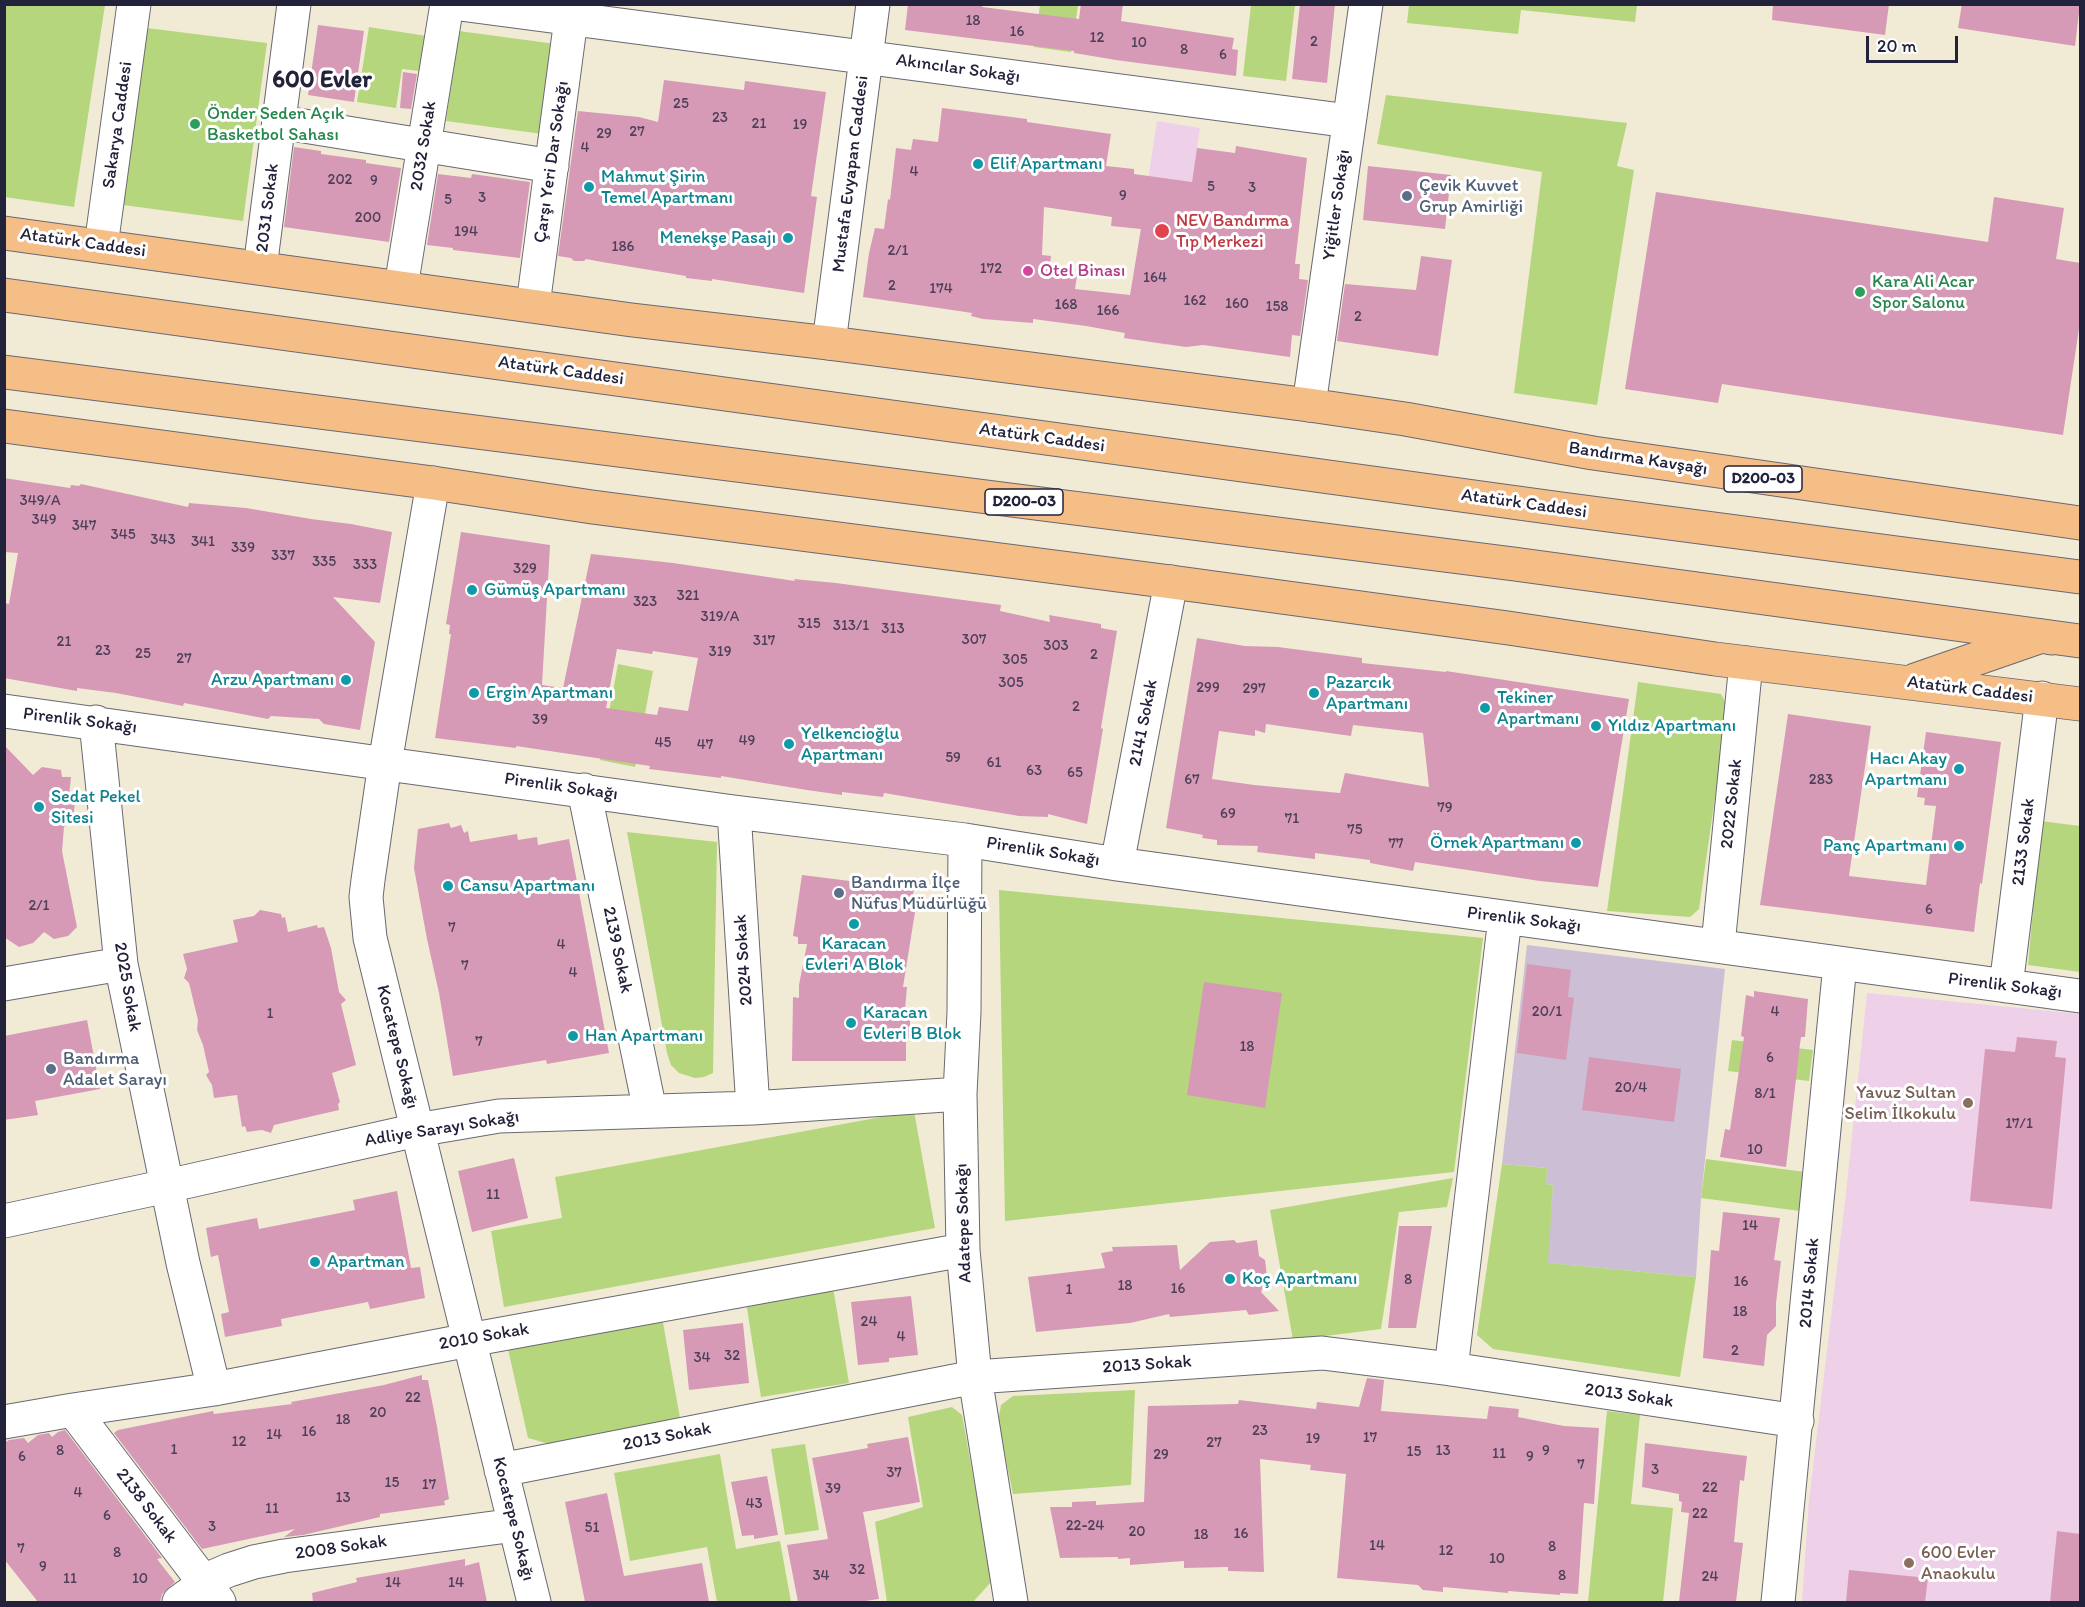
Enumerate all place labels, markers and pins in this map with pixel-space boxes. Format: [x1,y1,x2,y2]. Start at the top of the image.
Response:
place label: Önder Seden Açık Basketbol Sahası [207,103,344,146]
marker: Önder Seden Açık Basketbol Sahası [188,117,202,131]
place label: Elif Apartmanı [990,153,1103,175]
marker: Elif Apartmanı [971,157,985,171]
place label: Mahmut Şirin Temel Apartmanı [601,166,733,208]
place label: Çevik Kuvvet Grup Amirliği [1419,175,1523,218]
marker: Mahmut Şirin Temel Apartmanı [582,180,596,194]
marker: Çevik Kuvvet Grup Amirliği [1400,189,1414,203]
place label: NEV Bandırma Tıp Merkezi [1176,210,1289,252]
marker: NEV Bandırma Tıp Merkezi [1153,222,1171,240]
place label: Menekşe Pasajı [660,227,776,249]
marker: Menekşe Pasajı [781,231,795,245]
place label: Otel Binası [1040,260,1125,282]
marker: Otel Binası [1021,264,1035,278]
place label: Kara Ali Acar Spor Salonu [1872,271,1974,314]
marker: Kara Ali Acar Spor Salonu [1853,285,1867,299]
place label: Gümüş Apartmanı [484,579,626,601]
marker: Gümüş Apartmanı [465,583,479,597]
place label: Arzu Apartmanı [211,669,334,691]
place label: Pazarcık Apartmanı [1326,672,1408,714]
marker: Arzu Apartmanı [339,673,353,687]
place label: Ergin Apartmanı [486,682,613,704]
marker: Ergin Apartmanı [467,686,481,700]
marker: Pazarcık Apartmanı [1307,686,1321,700]
place label: Tekiner Apartmanı [1497,687,1579,730]
marker: Tekiner Apartmanı [1478,701,1492,715]
place label: Yıldız Apartmanı [1608,715,1736,737]
marker: Yıldız Apartmanı [1589,719,1603,733]
place label: Yelkencioğlu Apartmanı [801,723,899,766]
marker: Yelkencioğlu Apartmanı [782,737,796,751]
place label: Hacı Akay Apartmanı [1865,748,1947,790]
marker: Hacı Akay Apartmanı [1952,762,1966,776]
place label: Sedat Pekel Sitesi [51,786,141,828]
marker: Sedat Pekel Sitesi [32,800,46,814]
place label: Örnek Apartmanı [1430,832,1564,854]
place label: Panç Apartmanı [1823,835,1947,857]
marker: Örnek Apartmanı [1569,836,1583,850]
marker: Panç Apartmanı [1952,839,1966,853]
place label: Bandırma İlçe Nüfus Müdürlüğü [851,872,987,914]
place label: Cansu Apartmanı [460,875,595,897]
marker: Cansu Apartmanı [441,879,455,893]
marker: Bandırma İlçe Nüfus Müdürlüğü [832,886,846,900]
marker: Karacan Evleri A Blok [847,917,861,931]
place label: Karacan Evleri A Blok [805,933,903,976]
place label: Karacan Evleri B Blok [863,1002,961,1044]
marker: Karacan Evleri B Blok [844,1016,858,1030]
place label: Han Apartmanı [585,1025,703,1047]
marker: Han Apartmanı [566,1029,580,1043]
place label: Bandırma Adalet Sarayı [63,1048,167,1090]
marker: Bandırma Adalet Sarayı [44,1062,58,1076]
place label: Yavuz Sultan Selim İlkokulu [1845,1082,1956,1124]
marker: Yavuz Sultan Selim İlkokulu [1961,1096,1975,1110]
place label: Apartman [327,1251,405,1273]
marker: Apartman [308,1255,322,1269]
place label: Koç Apartmanı [1242,1268,1357,1290]
marker: Koç Apartmanı [1223,1272,1237,1286]
place label: 600 Evler Anaokulu [1921,1542,1996,1584]
marker: 600 Evler Anaokulu [1902,1556,1916,1570]

